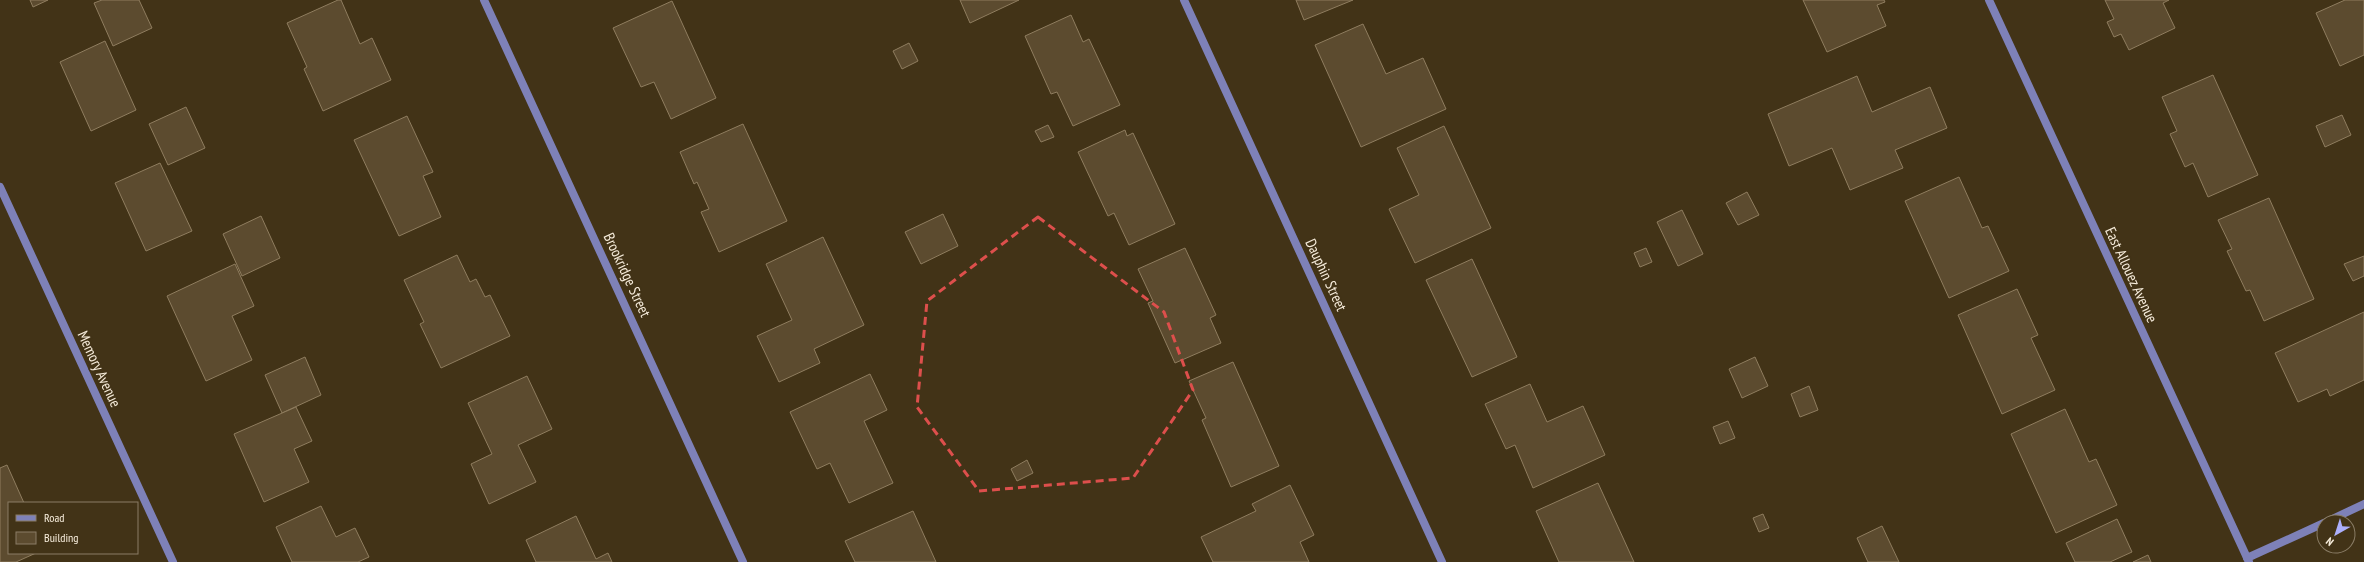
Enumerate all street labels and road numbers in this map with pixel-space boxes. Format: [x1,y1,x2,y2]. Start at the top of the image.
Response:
street label: East Allouez Avenue [2101,224,2162,326]
street label: Brookridge Street [600,230,655,320]
street label: Dauphin Street [1301,236,1351,314]
street label: Memory Avenue [74,328,125,410]

